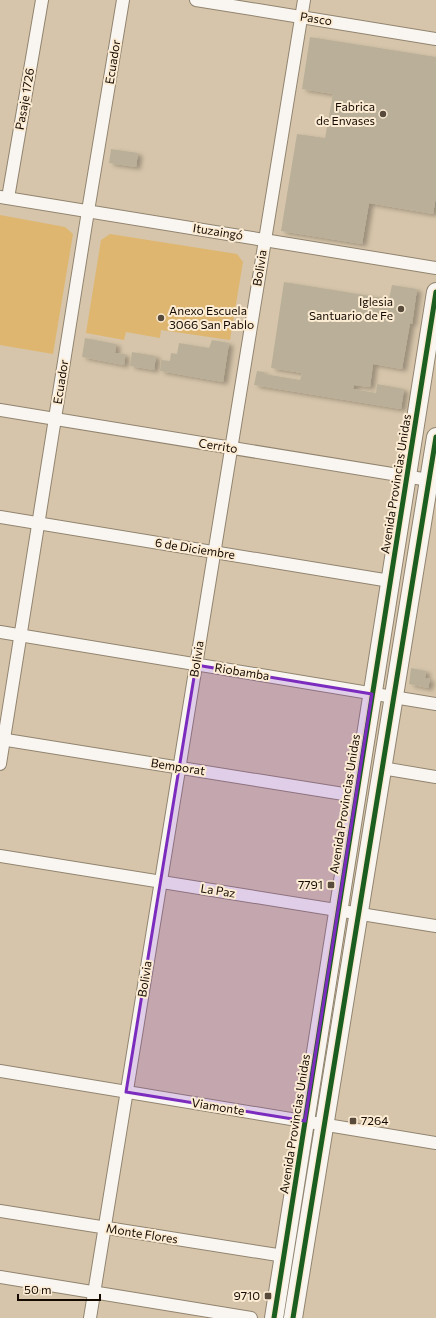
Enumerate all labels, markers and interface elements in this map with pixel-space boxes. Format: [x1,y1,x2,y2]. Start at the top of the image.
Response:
street label: Pasco [299,9,333,27]
street label: Ecuador [102,38,122,85]
street label: Pasaje 1726 [12,67,36,131]
place label: Fabrica de Envases [316,99,375,127]
marker: Fabrica de Envases [378,109,388,119]
street label: Ituzaingó [192,220,244,242]
street label: Bolivia [249,249,269,287]
place label: Iglesia Santuario de Fe [309,294,393,322]
place label: Anexo Escuela 3066 San Pablo [169,303,254,331]
marker: Iglesia Santuario de Fe [396,304,406,314]
marker: Anexo Escuela 3066 San Pablo [156,313,166,323]
street label: Ecuador [50,358,70,405]
street label: Avenida Provincias Unidas [377,413,413,555]
street label: Cerrito [198,435,239,455]
street label: 6 de Diciembre [154,535,236,561]
street label: Bolivia [186,640,206,678]
street label: Riobamba [214,660,271,682]
street label: Avenida Provincias Unidas [326,733,362,875]
street label: Bemporat [150,755,206,777]
place label: 7791 [298,877,323,891]
street label: La Paz [200,880,237,900]
marker: 7791 [326,880,336,890]
street label: Bolivia [134,960,154,998]
street label: Avenida Provincias Unidas [276,1053,312,1195]
street label: Viamonte [191,1095,246,1117]
place label: 7264 [361,1113,388,1127]
marker: 7264 [348,1116,358,1126]
street label: Monte Flores [105,1220,179,1246]
scale bar [18,1276,100,1302]
text: 50 m [24,1282,52,1296]
place label: 9710 [233,1288,260,1302]
marker: 9710 [263,1291,273,1301]

